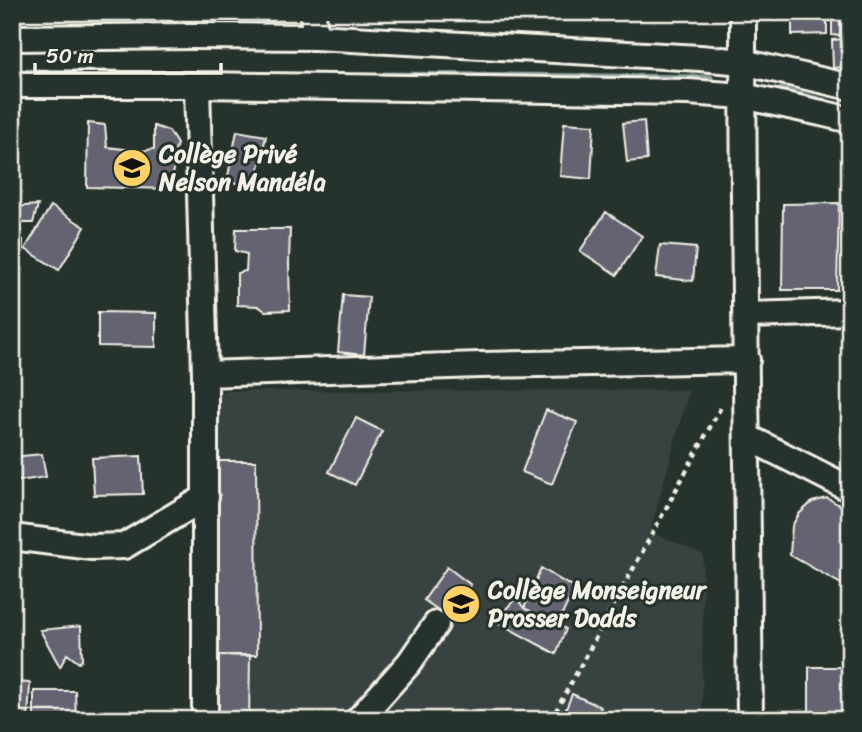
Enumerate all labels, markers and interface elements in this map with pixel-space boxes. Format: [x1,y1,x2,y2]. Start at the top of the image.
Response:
scale bar [35,32,220,76]
text: 50 m [46,37,94,75]
place label: Collège Privé Nelson Mandéla [158,133,326,203]
school or university icon: Collège Privé Nelson Mandéla [111,147,153,189]
place label: Collège Monseigneur Prosser Dodds [487,569,708,639]
school or university icon: Collège Monseigneur Prosser Dodds [440,583,482,625]

